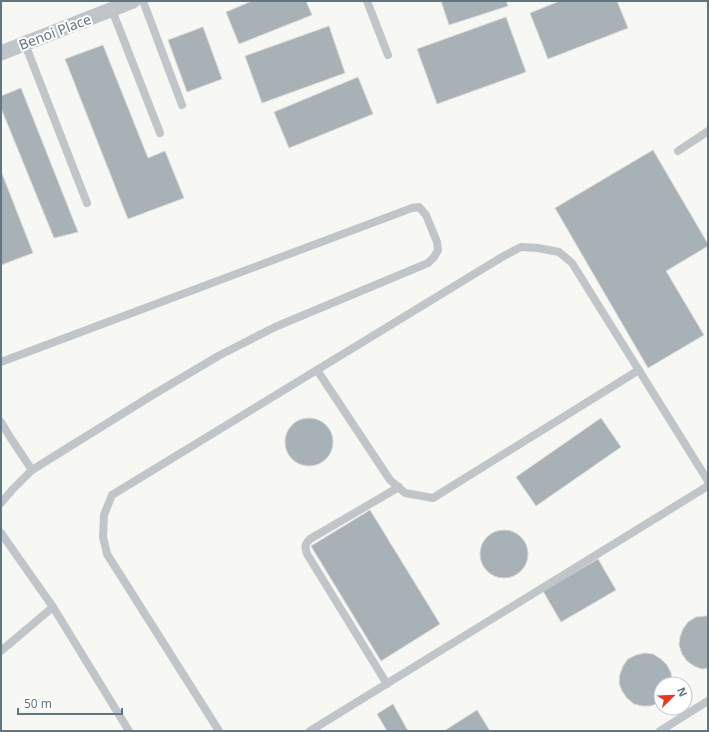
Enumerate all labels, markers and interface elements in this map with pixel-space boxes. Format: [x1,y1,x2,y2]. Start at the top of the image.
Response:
street label: Benoi Place [16,9,94,54]
north arrow [653,676,693,716]
text: N [674,685,691,699]
scale bar [18,690,122,716]
text: 50 m [24,695,52,712]

